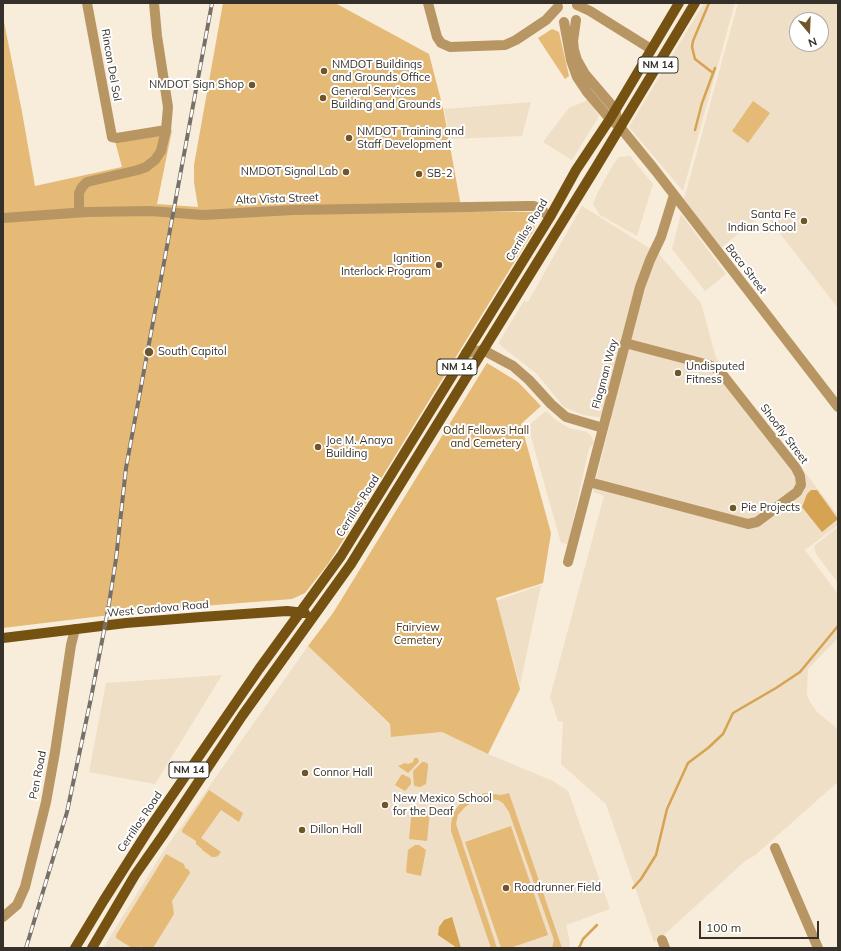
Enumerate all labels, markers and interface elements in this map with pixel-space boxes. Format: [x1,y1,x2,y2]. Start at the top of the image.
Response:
north arrow [789,12,829,52]
street label: Rincon Del Sol [98,28,124,102]
text: N [806,34,819,50]
road number: NM 14 [638,57,678,73]
place label: NMDOT Buildings and Grounds Office [332,58,430,84]
marker: NMDOT Buildings and Grounds Office [319,66,329,76]
place label: NMDOT Sign Shop [149,78,244,92]
marker: NMDOT Sign Shop [247,80,257,90]
place label: General Services Building and Grounds [331,85,441,111]
marker: General Services Building and Grounds [318,93,328,103]
place label: NMDOT Training and Staff Development [357,125,464,151]
marker: NMDOT Training and Staff Development [344,133,354,143]
place label: NMDOT Signal Lab [241,165,338,179]
marker: NMDOT Signal Lab [341,167,351,177]
place label: SB-2 [427,167,453,181]
marker: SB-2 [414,169,424,179]
street label: Alta Vista Street [235,191,319,207]
street label: Cerrillos Road [503,196,551,264]
place label: Santa Fe Indian School [728,208,796,234]
marker: Santa Fe Indian School [799,216,809,226]
street label: Baca Street [723,242,769,296]
place label: Ignition Interlock Program [341,252,431,278]
marker: Ignition Interlock Program [434,260,444,270]
street label: Flagman Way [589,338,621,410]
place label: South Capitol [158,345,227,359]
marker: South Capitol [143,346,155,358]
road number: NM 14 [437,359,477,375]
place label: Undisputed Fitness [686,360,744,386]
marker: Undisputed Fitness [673,368,683,378]
street label: Shoofly Street [757,402,811,466]
park label: Odd Fellows Hall and Cemetery [443,424,529,450]
place label: Joe M. Anaya Building [326,434,393,460]
marker: Joe M. Anaya Building [313,442,323,452]
street label: Cerrillos Road [334,473,382,539]
place label: Pie Projects [741,501,800,515]
marker: Pie Projects [728,503,738,513]
street label: West Cordova Road [107,598,209,620]
park label: Fairview Cemetery [394,621,442,647]
street label: Pen Road [27,750,49,800]
road number: NM 14 [169,762,209,778]
place label: Connor Hall [313,766,373,780]
marker: Connor Hall [300,768,310,778]
street label: Cerrillos Road [115,789,165,855]
place label: New Mexico School for the Deaf [393,792,492,818]
marker: New Mexico School for the Deaf [380,800,390,810]
place label: Dillon Hall [310,823,362,837]
marker: Dillon Hall [297,825,307,835]
place label: Roadrunner Field [514,881,601,895]
marker: Roadrunner Field [501,883,511,893]
scale bar [701,913,821,939]
text: 100 m [706,920,741,935]

